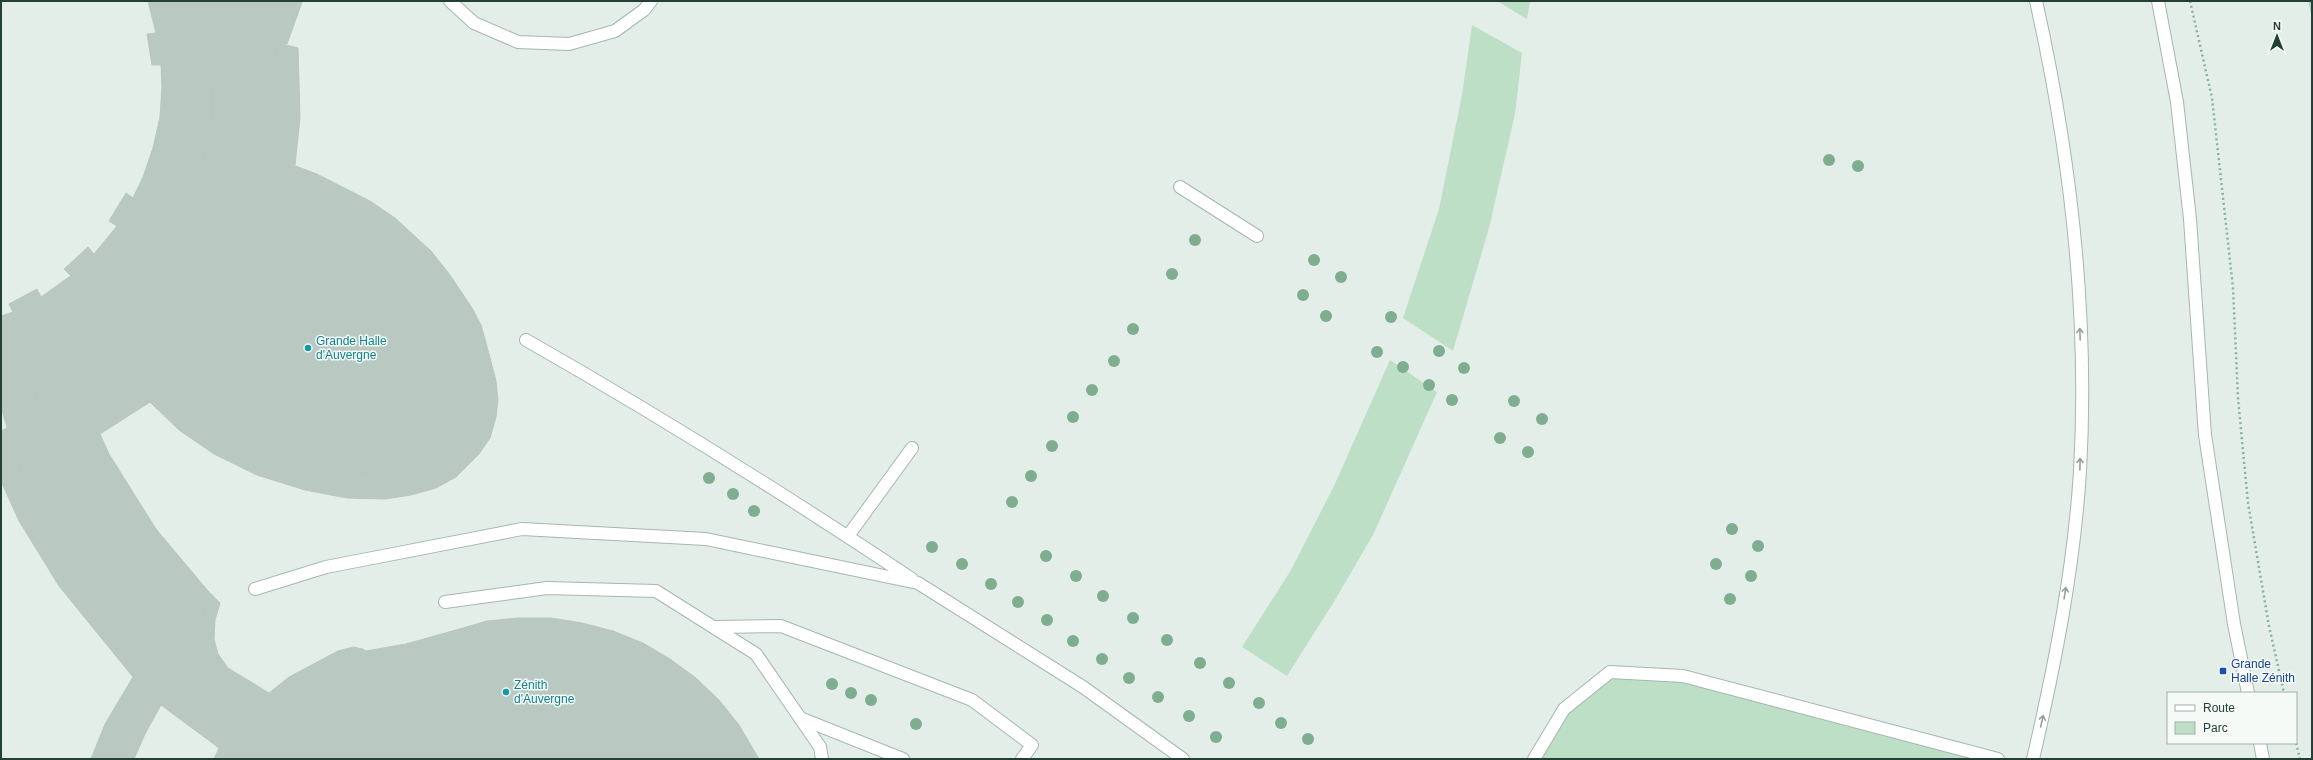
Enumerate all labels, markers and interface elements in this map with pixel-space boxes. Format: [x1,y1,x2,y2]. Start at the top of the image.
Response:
north arrow [2257,16,2297,56]
text: N [2273,20,2281,32]
one-way arrow [2076,328,2084,341]
place label: Grande Halle d'Auvergne [316,334,387,362]
marker: Grande Halle d'Auvergne [303,343,313,353]
one-way arrow [2076,458,2084,471]
one-way arrow [2061,587,2069,600]
place label: Grande Halle Zénith [2231,657,2295,685]
marker: Grande Halle Zénith [2218,666,2228,676]
place label: Zénith d'Auvergne [514,678,575,706]
marker: Zénith d'Auvergne [501,687,511,697]
legend [2167,692,2297,744]
text: Route [2203,701,2235,715]
one-way arrow [2038,715,2046,728]
text: Parc [2203,721,2228,735]

